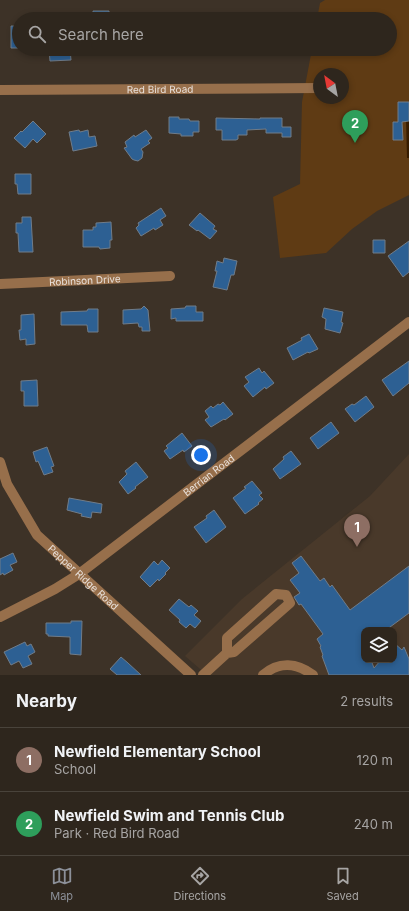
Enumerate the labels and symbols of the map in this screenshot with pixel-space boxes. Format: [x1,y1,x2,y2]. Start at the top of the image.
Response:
north arrow [313,68,349,104]
street label: Red Bird Road [127,83,193,95]
pin: 2 [342,110,368,143]
street label: Robinson Drive [49,272,121,288]
your location [191,445,211,465]
street label: Berrian Road [181,452,236,498]
pin: 1 [344,514,370,547]
street label: Pepper Ridge Road [46,542,121,612]

